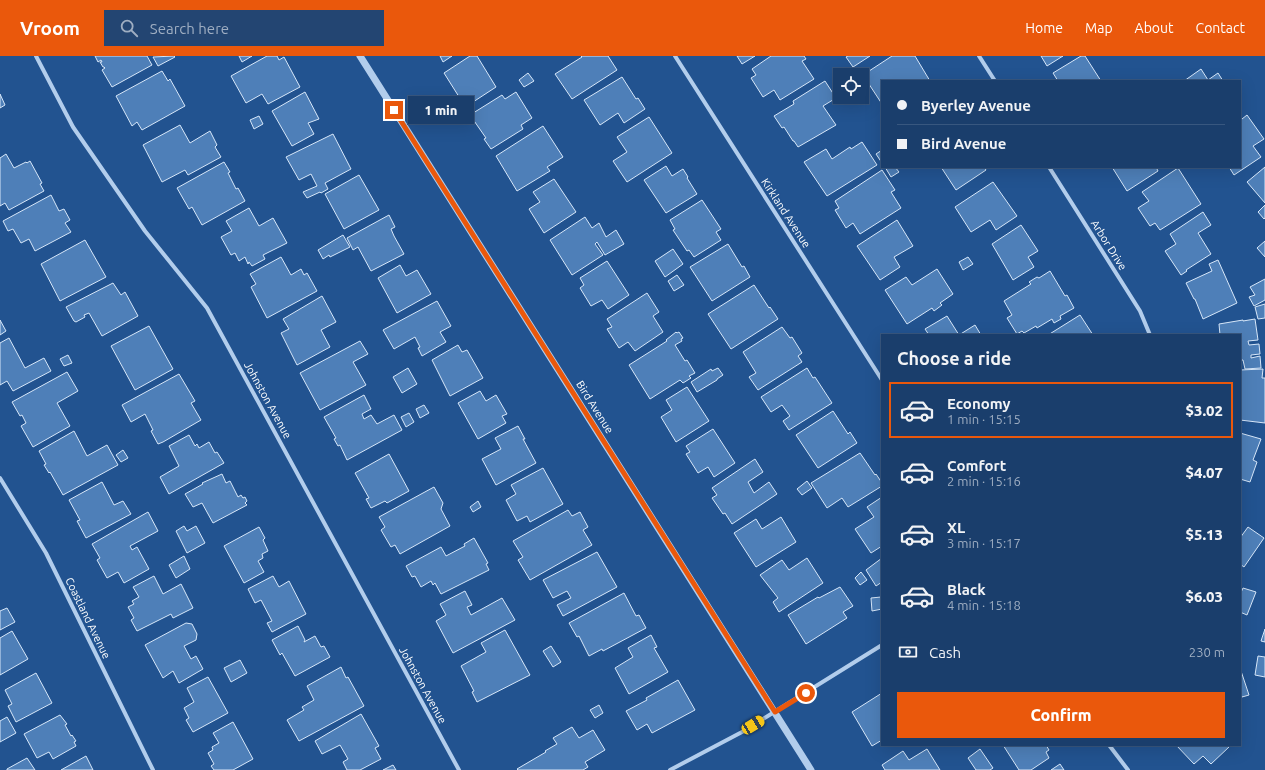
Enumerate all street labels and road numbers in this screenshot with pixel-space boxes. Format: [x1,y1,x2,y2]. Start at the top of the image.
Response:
street label: Kirkland Avenue [759,176,813,250]
street label: Arbor Drive [1089,218,1129,272]
street label: Johnston Avenue [242,360,294,440]
street label: Bird Avenue [574,378,616,436]
street label: Coastland Avenue [63,575,113,661]
street label: Johnston Avenue [397,645,449,725]

